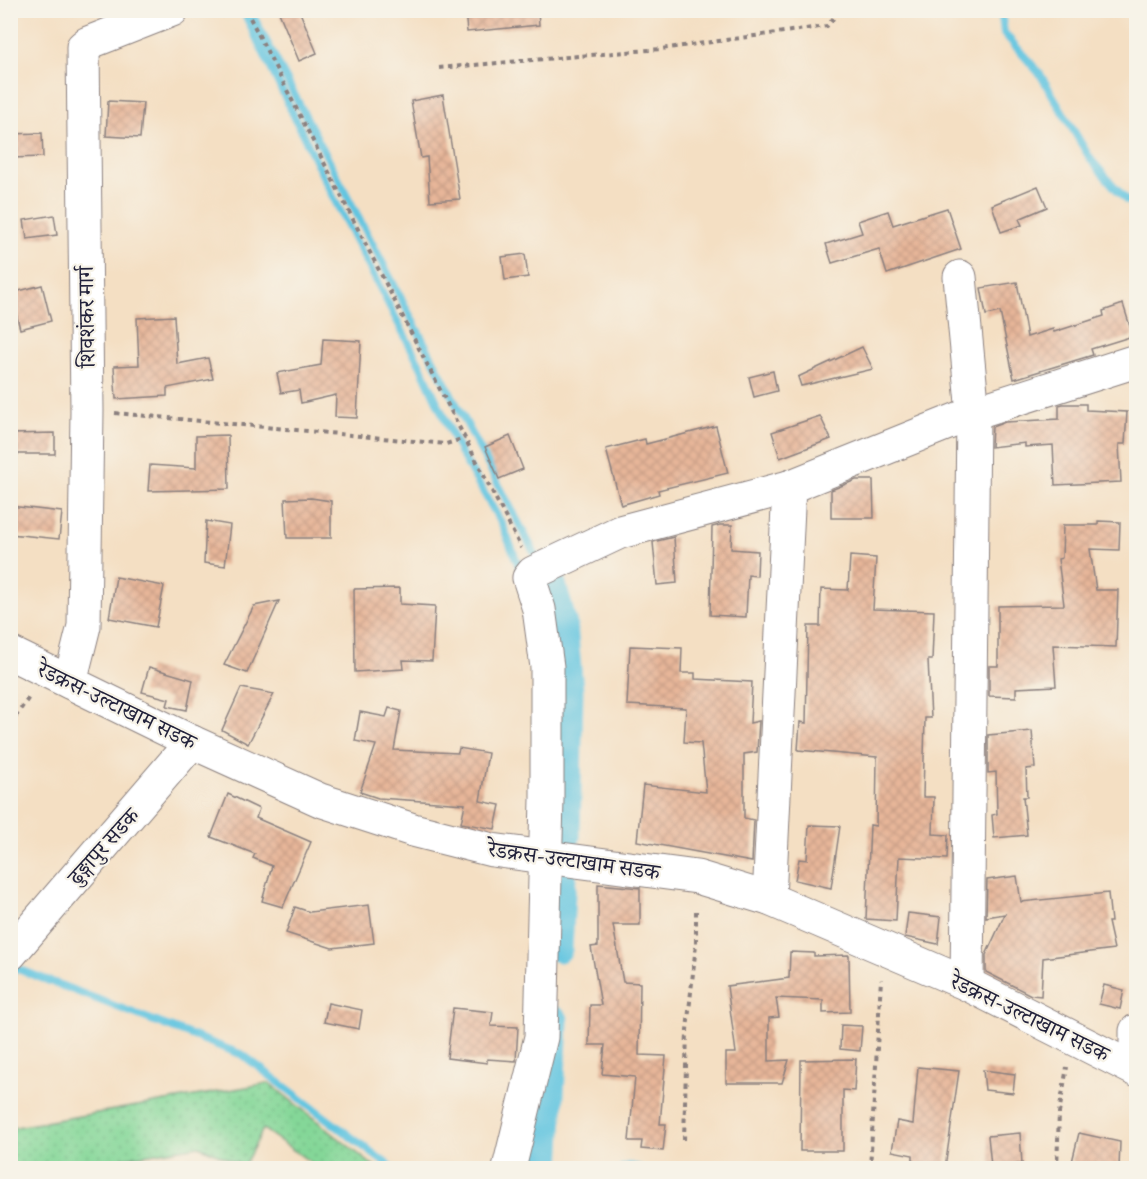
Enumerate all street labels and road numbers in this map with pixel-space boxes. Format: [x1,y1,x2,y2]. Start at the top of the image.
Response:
street label: शिवशंकर मार्ग [71,264,103,369]
street label: रेडक्रस-उल्टाखाम सडक [30,653,202,758]
street label: ढुङ्गापुर सडक [60,801,147,892]
street label: रेडक्रस-उल्टाखाम सडक [483,834,663,888]
street label: रेडक्रस-उल्टाखाम सडक [943,965,1115,1070]

